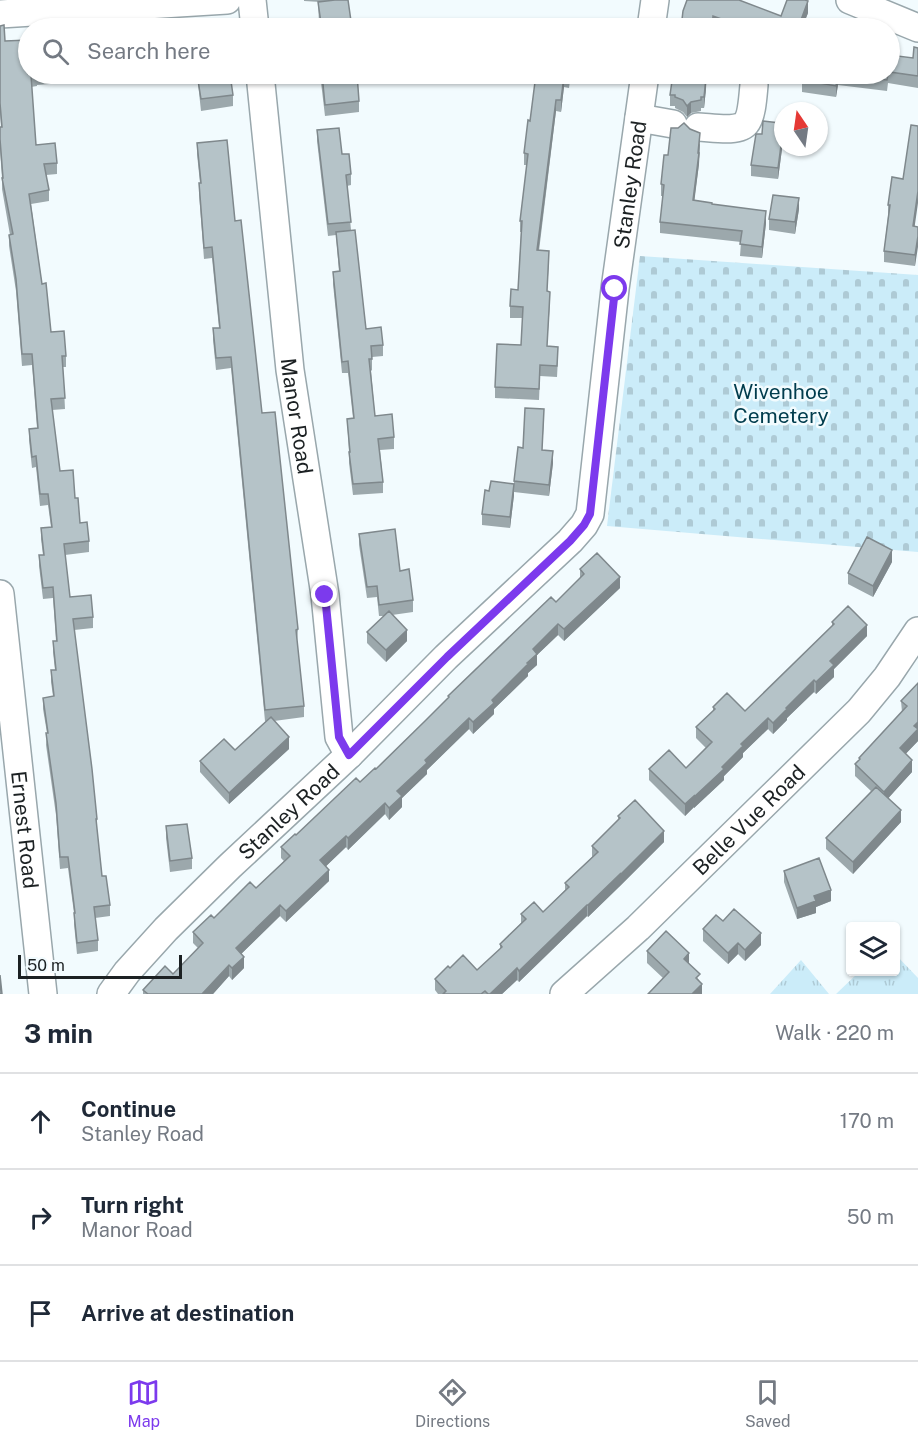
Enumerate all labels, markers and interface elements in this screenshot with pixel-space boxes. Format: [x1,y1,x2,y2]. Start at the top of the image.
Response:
search box [18,18,900,84]
icon: search [39,35,72,68]
text: Search here [87,38,211,64]
north arrow [774,102,828,156]
street label: Stanley Road [608,119,651,250]
route start [601,275,627,301]
street label: Manor Road [276,357,319,476]
park label: Wivenhoe Cemetery [733,379,829,428]
route end [311,581,337,607]
street label: Stanley Road [233,758,344,865]
street label: Belle Vue Road [687,759,810,880]
street label: Ernest Road [7,769,44,890]
map controls [846,922,900,976]
button: layers [846,922,900,976]
scale bar [18,952,182,980]
text: 50 m [27,956,65,975]
text: 3 min [24,1018,93,1049]
text: Walk · 220 m [775,1021,894,1045]
text: Continue [81,1096,176,1122]
icon: ahead [24,1105,57,1138]
text: 170 m [840,1109,894,1133]
text: Stanley Road [81,1122,204,1146]
text: Turn right [81,1192,184,1218]
icon: right [24,1201,57,1234]
text: 50 m [847,1205,894,1229]
text: Manor Road [81,1218,193,1242]
icon: arrive [24,1297,57,1330]
text: Arrive at destination [81,1300,294,1326]
tab: Map [127,1376,160,1431]
tab: Directions [415,1376,490,1431]
tab: Saved [745,1376,791,1431]

